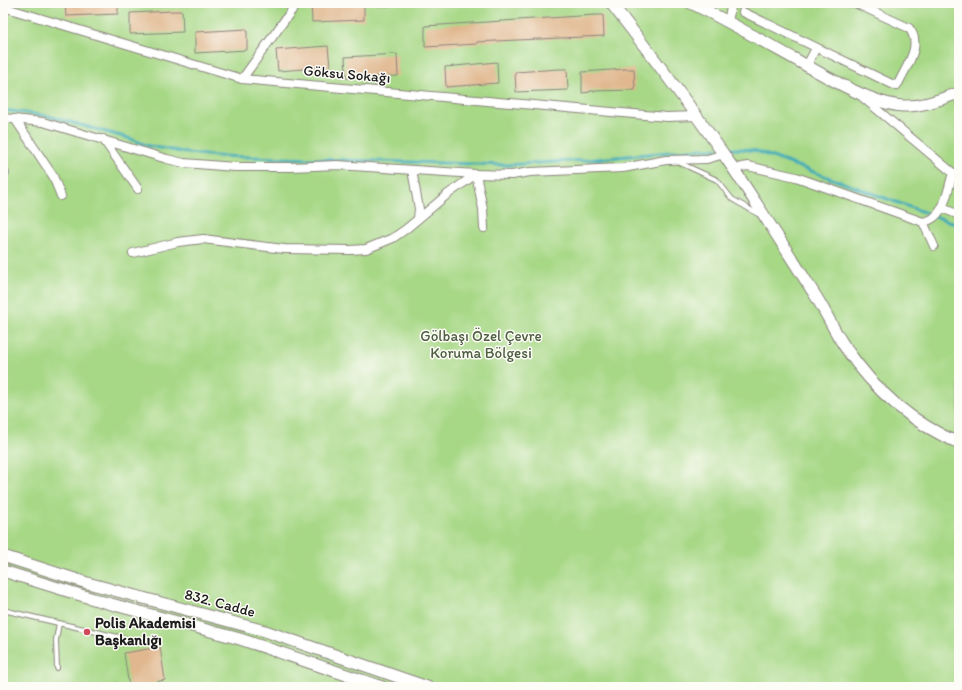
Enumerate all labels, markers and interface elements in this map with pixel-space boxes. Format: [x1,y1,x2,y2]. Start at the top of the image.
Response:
street label: Göksu Sokağı [303,61,391,87]
park label: Gölbaşı Özel Çevre Koruma Bölgesi [420,327,542,362]
street label: 832. Cadde [183,585,257,621]
place label: Polis Akademisi Başkanlığı [95,614,196,650]
marker: Polis Akademisi Başkanlığı [82,627,92,637]

